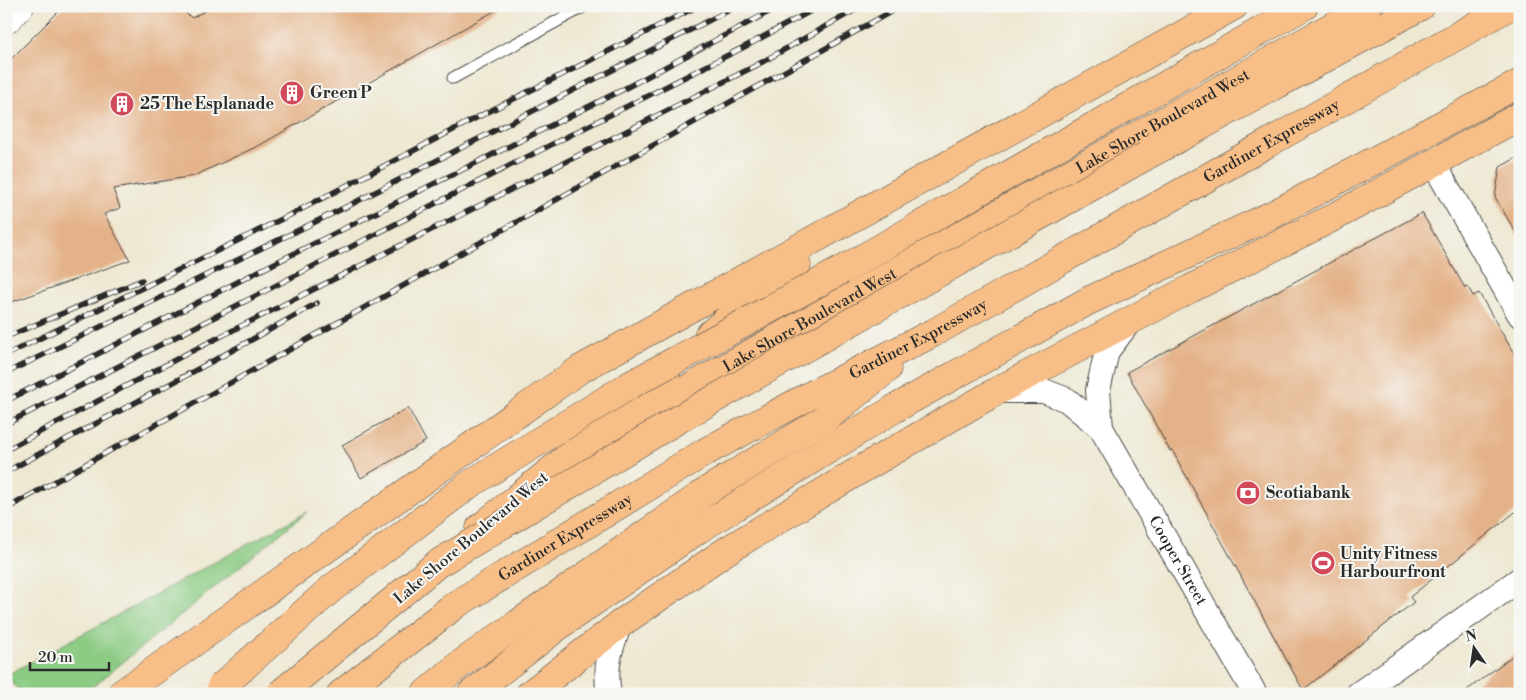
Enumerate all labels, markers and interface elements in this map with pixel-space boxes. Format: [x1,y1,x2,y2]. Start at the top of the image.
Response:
street label: Lake Shore Boulevard West [1072,65,1253,178]
building icon: Green P [279,80,305,106]
place label: Green P [310,83,372,103]
building icon: 25 The Esplanade [109,91,135,117]
place label: 25 The Esplanade [140,94,275,114]
street label: Gardiner Expressway [1200,95,1343,188]
street label: Lake Shore Boulevard West [719,263,900,377]
street label: Gardiner Expressway [846,294,991,384]
street label: Lake Shore Boulevard West [390,467,553,609]
bank icon: Scotiabank [1235,480,1261,506]
place label: Scotiabank [1266,483,1352,503]
street label: Gardiner Expressway [495,489,636,586]
street label: Cooper Street [1144,512,1212,609]
place label: Unity Fitness Harbourfront [1340,544,1446,582]
sports icon: Unity Fitness Harbourfront [1310,550,1336,576]
north arrow [1448,622,1498,672]
text: N [1464,626,1479,646]
scale bar [30,640,109,672]
text: 20 m [38,648,73,667]

